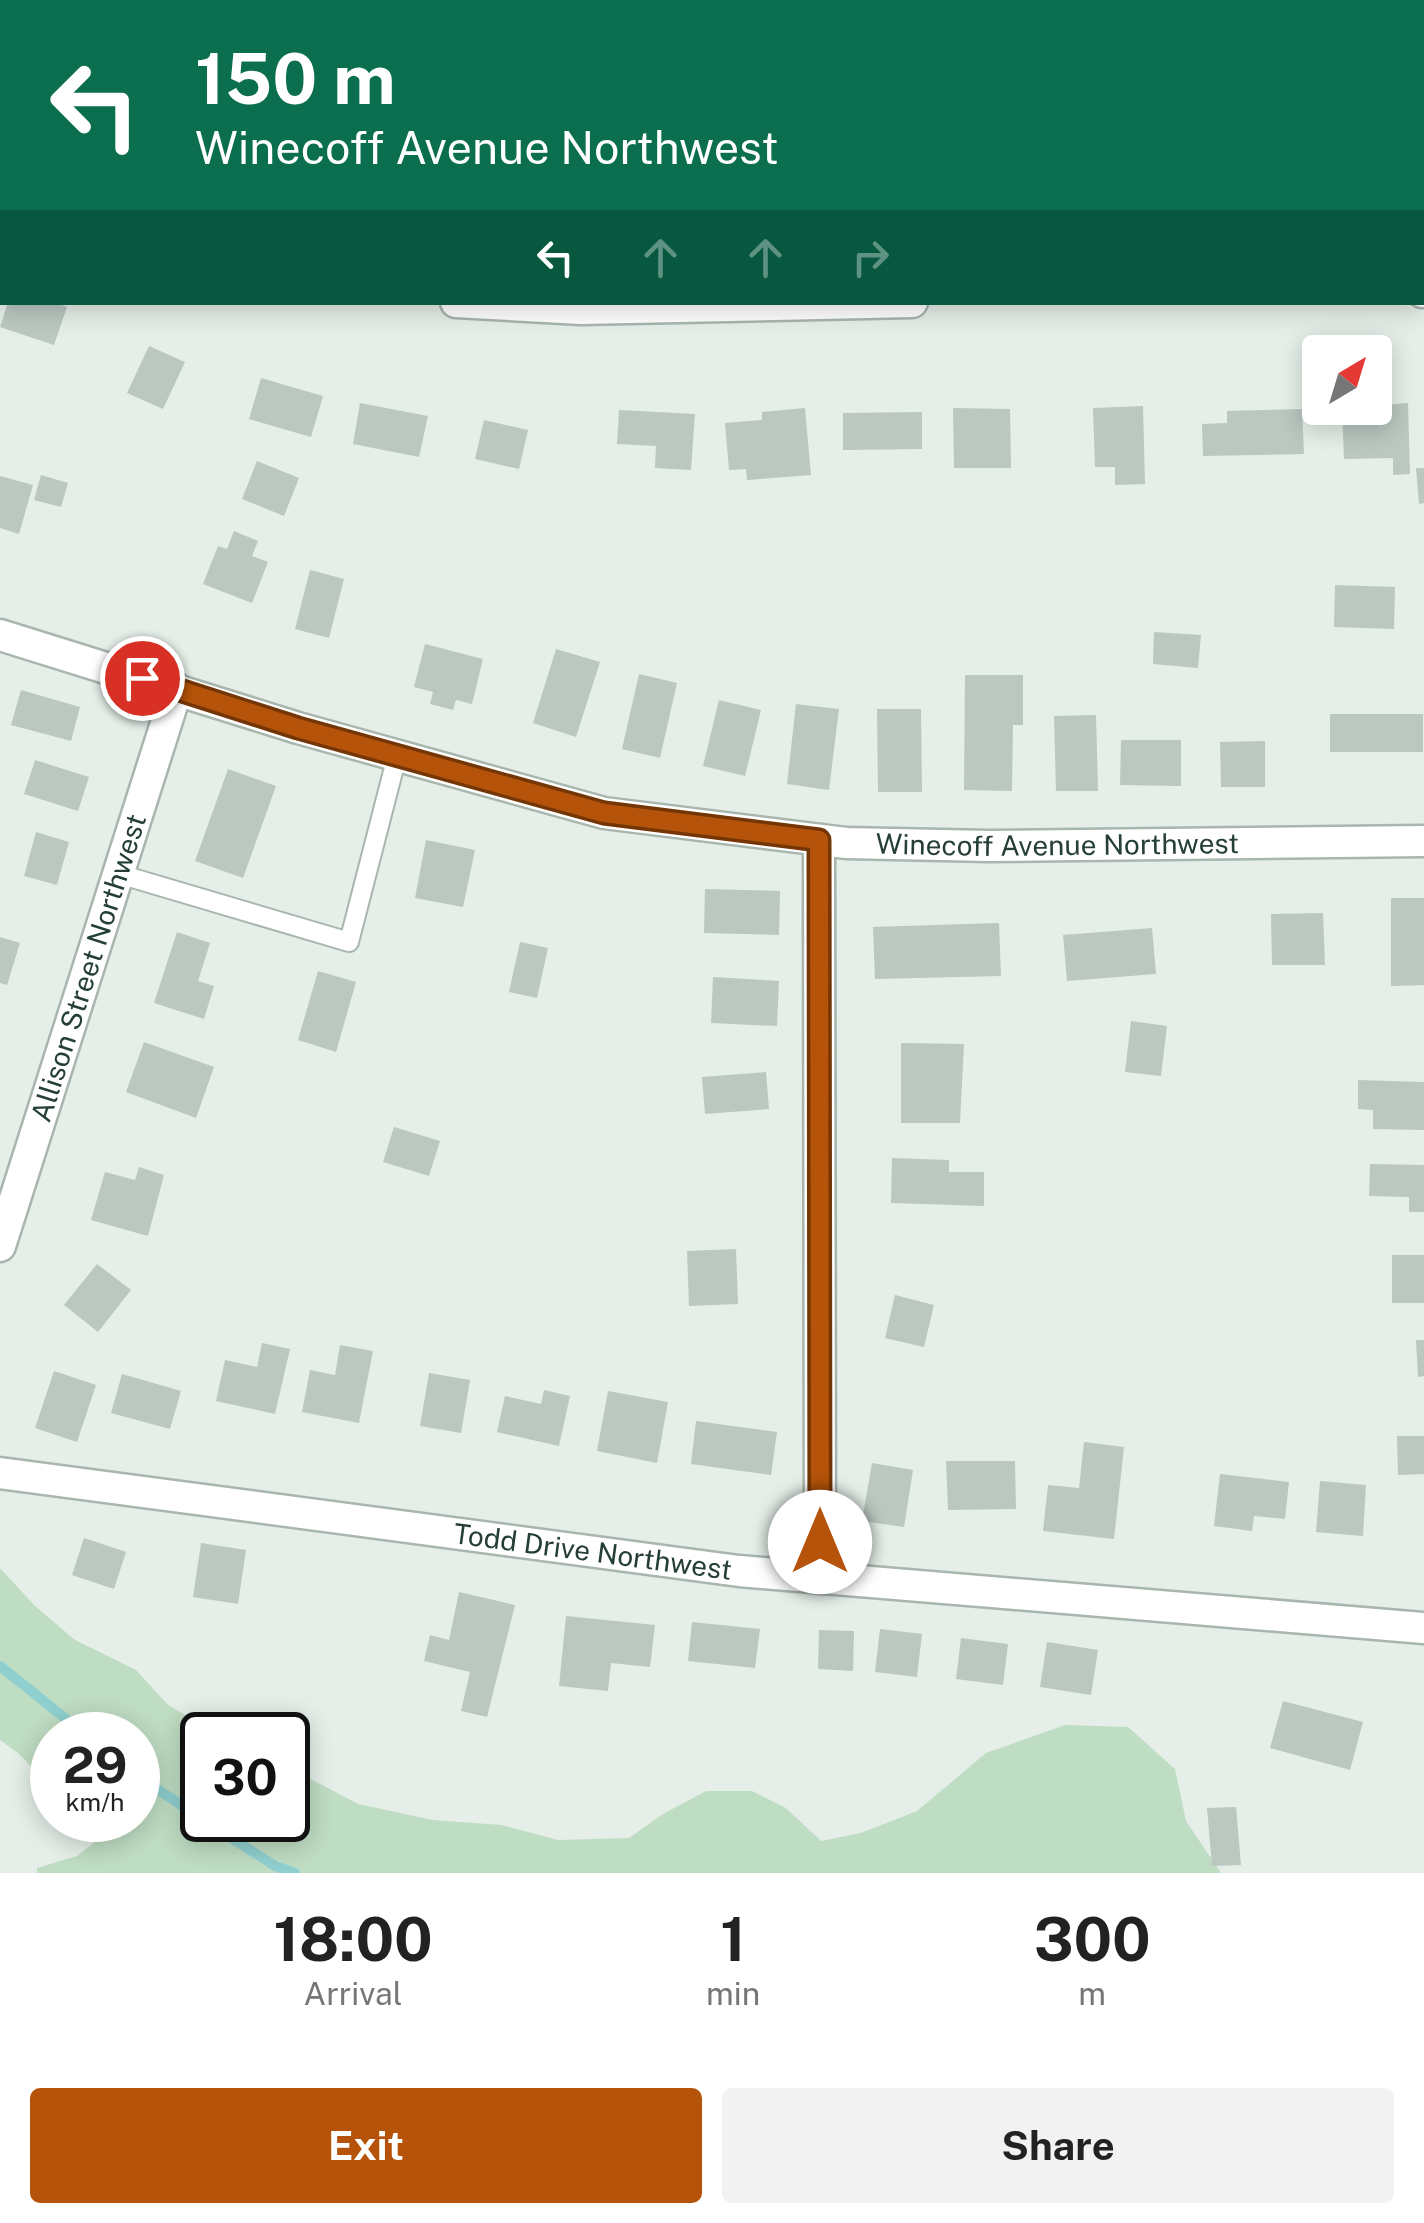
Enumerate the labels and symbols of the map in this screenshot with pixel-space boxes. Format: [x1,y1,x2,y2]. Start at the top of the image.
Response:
north arrow [1302,335,1392,425]
pin [100,636,185,721]
street label: Allison Street Northwest [24,810,152,1125]
street label: Winecoff Avenue Northwest [875,826,1239,862]
position arrow [768,1490,872,1594]
street label: Todd Drive Northwest [452,1516,734,1586]
speed limit sign: 30 [180,1712,310,1842]

